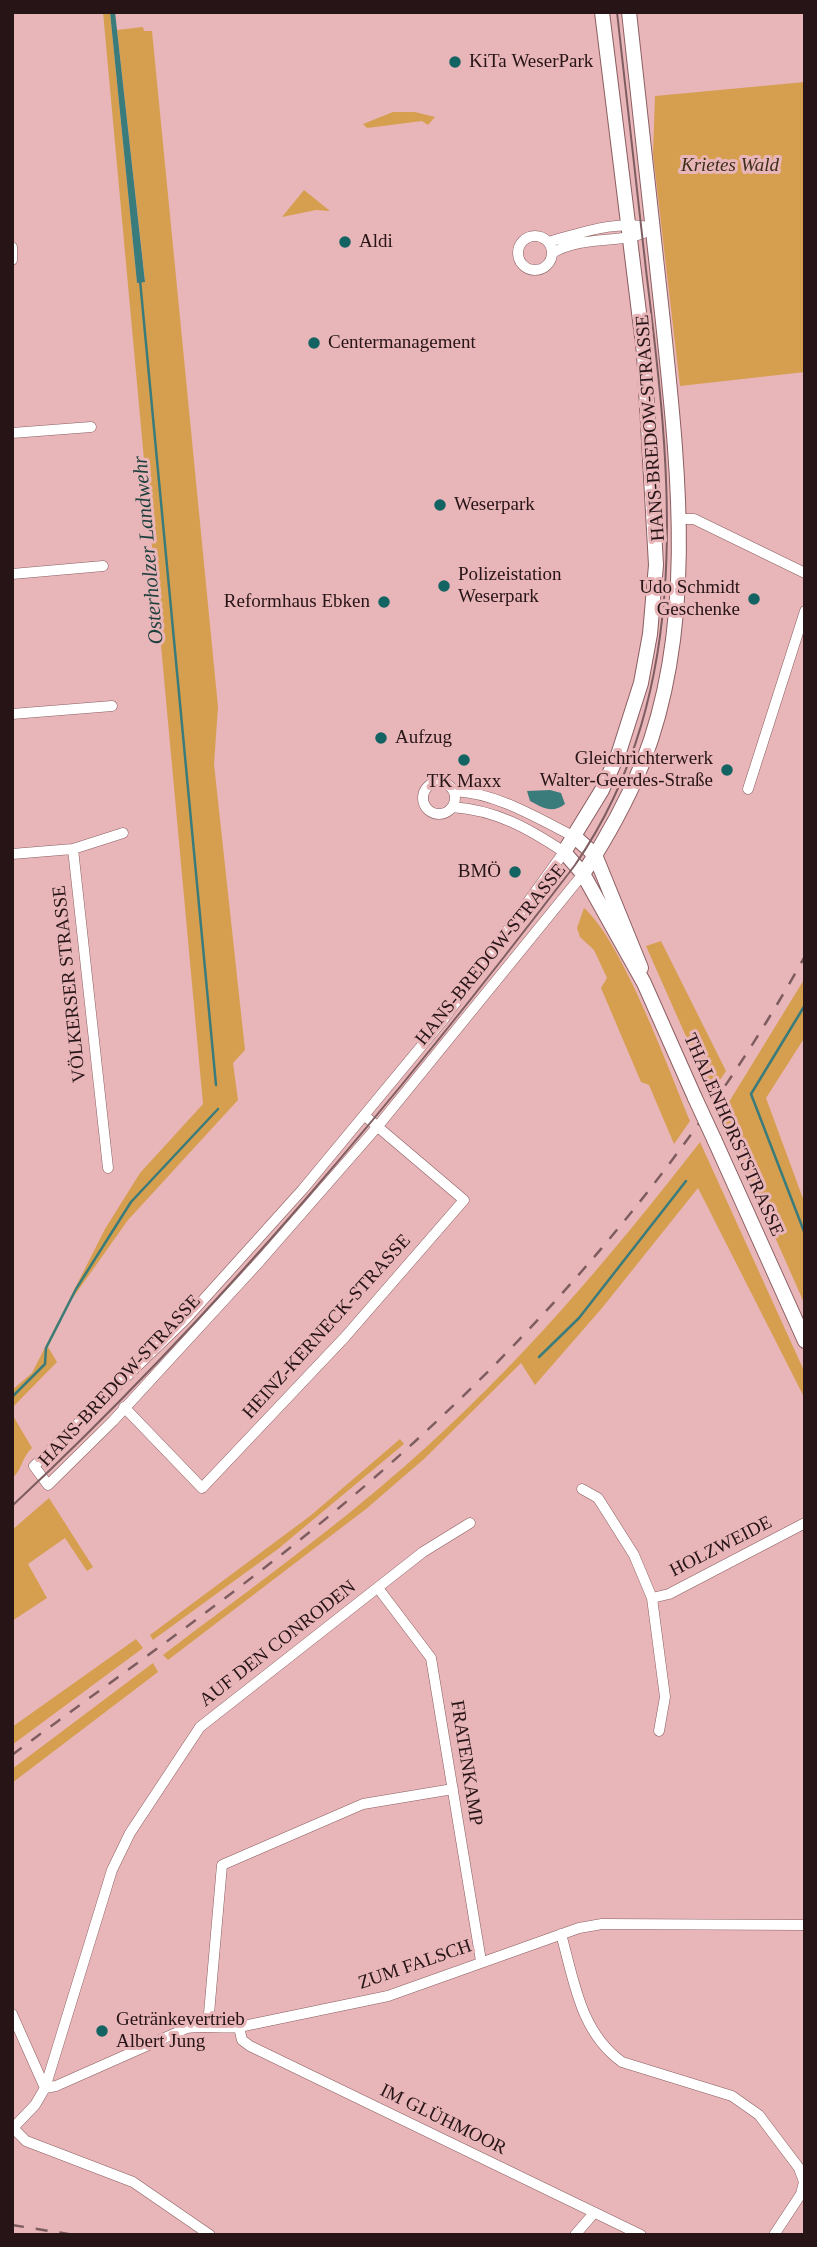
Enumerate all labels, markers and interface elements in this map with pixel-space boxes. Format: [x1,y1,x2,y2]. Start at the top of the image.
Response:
place label: KiTa WeserPark [469,51,593,73]
marker: KiTa WeserPark [447,54,463,70]
park label: Krietes Wald [681,155,779,177]
place label: Aldi [359,231,393,253]
marker: Aldi [337,234,353,250]
street label: HANS-BREDOW-STRASSE [632,314,670,542]
place label: Centermanagement [328,332,476,354]
marker: Centermanagement [306,335,322,351]
water label: Osterholzer Landwehr [128,455,170,645]
place label: Weserpark [454,494,535,516]
marker: Weserpark [432,497,448,513]
place label: Polizeistation Weserpark [458,564,561,608]
place label: Udo Schmidt Geschenke [639,577,740,621]
marker: Polizeistation Weserpark [436,578,452,594]
place label: Reformhaus Ebken [224,591,370,613]
marker: Udo Schmidt Geschenke [746,591,762,607]
marker: Reformhaus Ebken [376,594,392,610]
place label: Aufzug [395,727,452,749]
marker: Aufzug [373,730,389,746]
place label: Gleichrichterwerk Walter-Geerdes-Straße [540,748,713,792]
marker: TK Maxx [456,752,472,768]
marker: Gleichrichterwerk Walter-Geerdes-Straße [719,762,735,778]
place label: TK Maxx [427,771,501,793]
street label: HANS-BREDOW-STRASSE [411,860,571,1050]
place label: BMÖ [458,861,501,883]
marker: BMÖ [507,864,523,880]
street label: VÖLKERSER STRASSE [48,884,92,1084]
street label: THALENHORSTSTRASSE [678,1030,788,1240]
street label: HEINZ-KERNECK-STRASSE [238,1230,416,1424]
street label: HANS-BREDOW-STRASSE [34,1290,206,1472]
street label: HOLZWEIDE [666,1511,776,1583]
street label: AUF DEN CONRODEN [195,1576,361,1712]
street label: FRATENKAMP [445,1699,487,1827]
street label: ZUM FALSCH [355,1935,475,1995]
place label: Getränkevertrieb Albert Jung [116,2009,245,2053]
marker: Getränkevertrieb Albert Jung [94,2023,110,2039]
street label: IM GLÜHMOOR [376,2080,510,2160]

